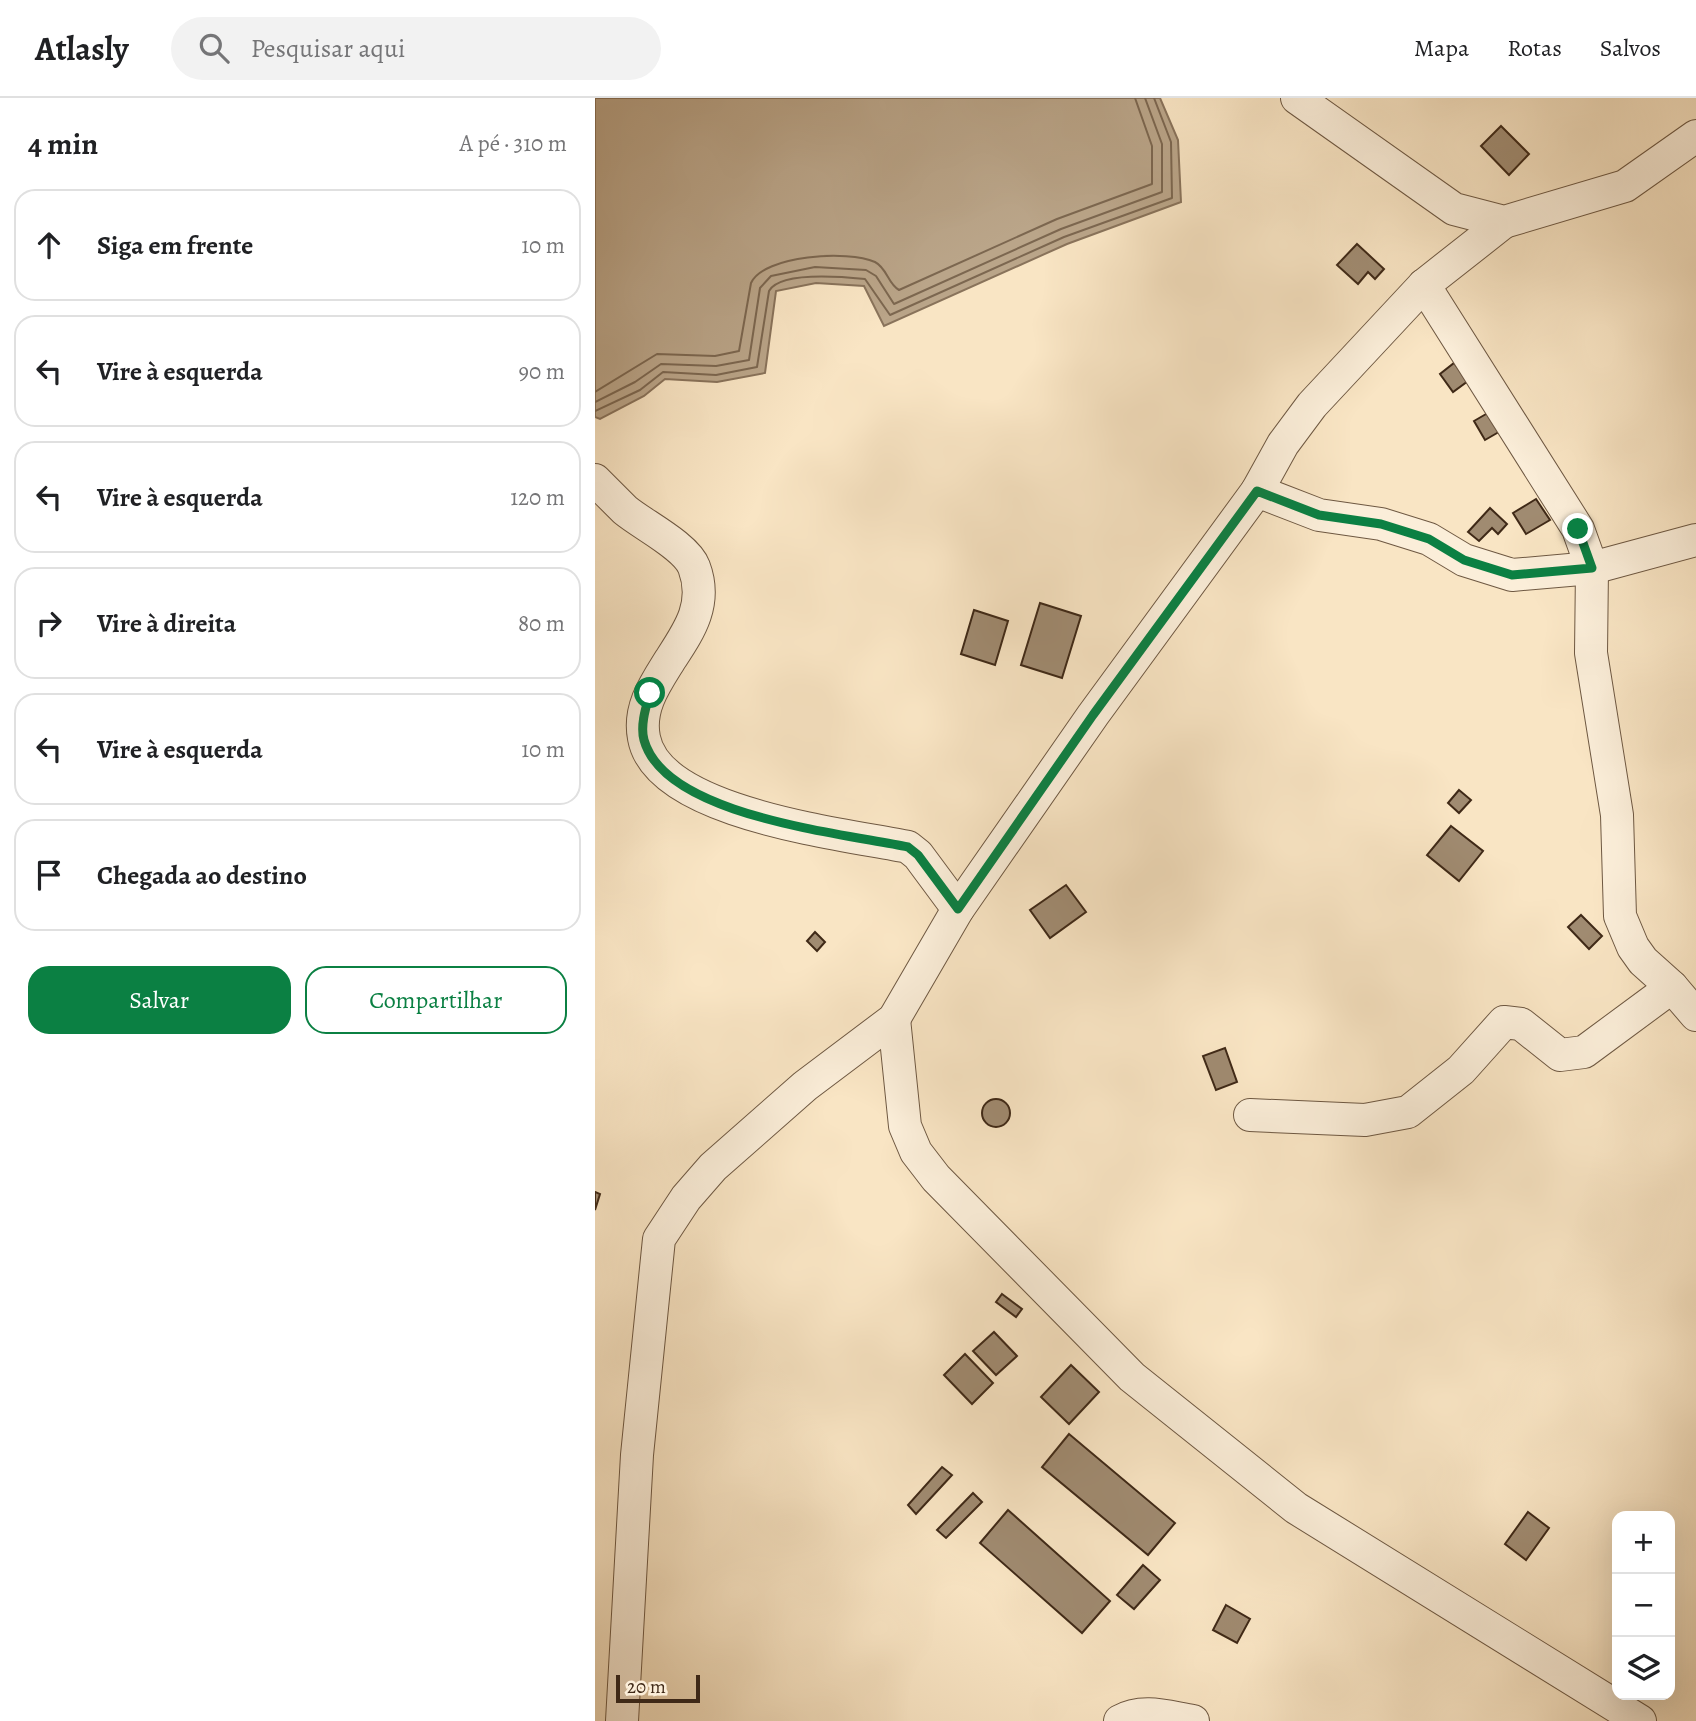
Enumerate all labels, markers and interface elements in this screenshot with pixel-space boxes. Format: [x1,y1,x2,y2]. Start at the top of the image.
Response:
search box [171,17,661,80]
text: Atlasly [35,26,129,71]
icon: search [195,29,233,67]
text: Pesquisar aqui [251,31,405,66]
text: Mapa [1414,32,1469,64]
text: Rotas [1507,32,1562,64]
text: Salvos [1600,32,1661,64]
text: 4 min [28,124,98,164]
text: A pé · 310 m [460,128,567,159]
icon: ahead [30,226,68,264]
text: Siga em frente [97,228,253,263]
text: 10 m [521,230,565,261]
icon: left [30,352,68,390]
text: Vire à esquerda [97,354,263,389]
text: 90 m [519,356,565,387]
icon: left [30,478,68,516]
text: Vire à esquerda [97,480,263,515]
text: 120 m [510,482,565,513]
route end [1562,513,1593,544]
icon: right [30,604,68,642]
text: Vire à direita [97,606,236,641]
text: 80 m [518,608,565,639]
route start [634,677,665,708]
icon: left [30,730,68,768]
text: Vire à esquerda [97,732,263,767]
text: 10 m [521,734,565,765]
icon: arrive [30,856,68,894]
text: Chegada ao destino [97,858,307,893]
button: Salvar [28,966,291,1034]
button: Compartilhar [305,966,567,1034]
map controls [1612,1511,1675,1700]
button: + [1612,1511,1675,1574]
button: − [1612,1574,1675,1637]
button: layers [1612,1637,1675,1700]
scale bar [616,1672,700,1704]
text: 20 m [627,1674,666,1700]

